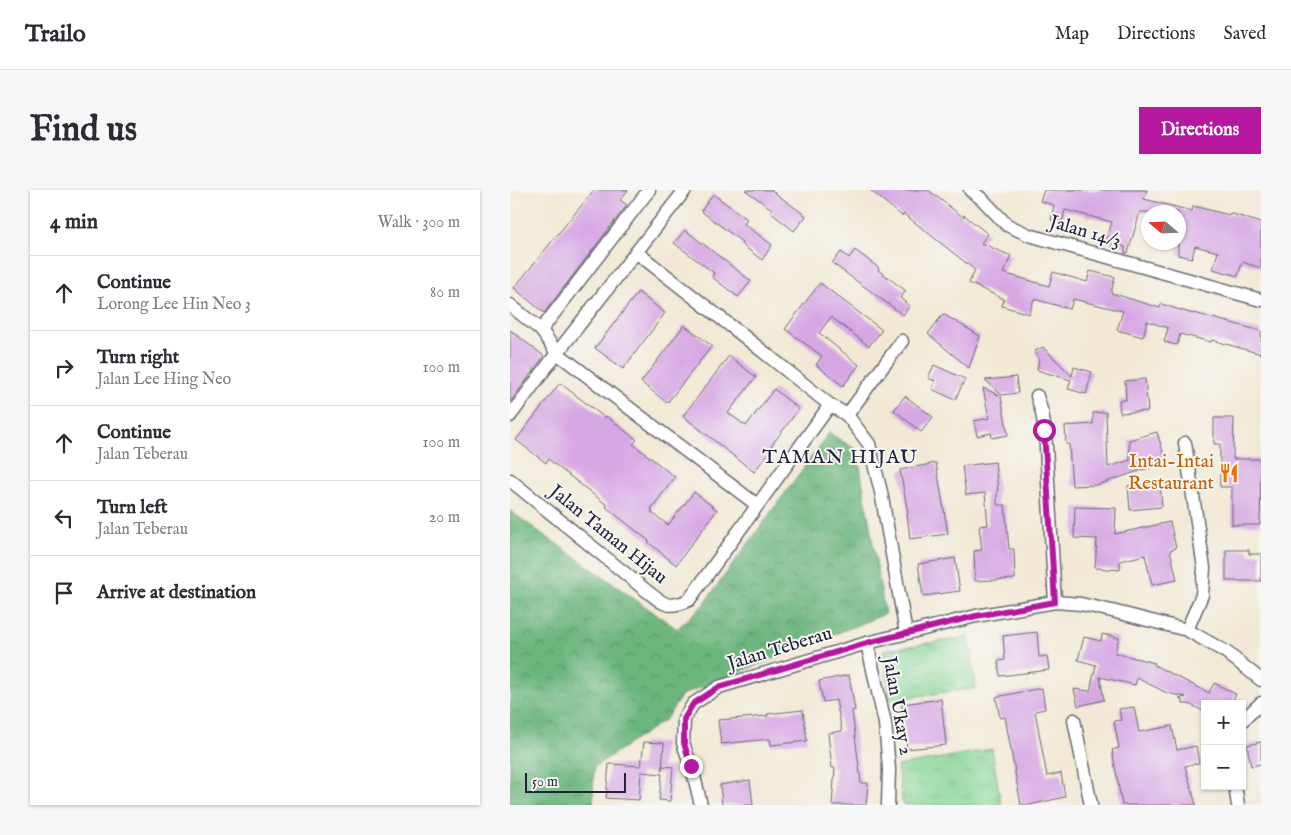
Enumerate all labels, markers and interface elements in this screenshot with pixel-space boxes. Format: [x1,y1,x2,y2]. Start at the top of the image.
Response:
text: Trailo [25,19,86,50]
text: Map [1055,23,1089,46]
text: Directions [1117,23,1195,46]
text: Saved [1223,23,1266,46]
button: Directions [1139,107,1261,154]
text: Find us [30,108,137,153]
north arrow [1141,205,1186,250]
text: 4 min [50,209,98,236]
street label: Jalan 14/3 [1045,210,1123,254]
text: Walk · 300 m [378,213,460,233]
text: Continue [97,271,171,295]
icon: ahead [50,279,78,307]
text: 80 m [430,283,460,303]
text: Lorong Lee Hin Neo 3 [97,295,251,315]
text: Turn right [97,346,179,370]
icon: right [50,354,78,382]
text: 100 m [423,358,460,378]
text: Jalan Lee Hing Neo [97,370,231,390]
route start [1033,419,1056,442]
text: Continue [97,421,171,445]
icon: ahead [50,429,78,457]
text: 100 m [423,433,460,453]
text: Jalan Teberau [97,445,188,465]
district label: TAMAN HIJAU [762,445,918,470]
place label: Intai-Intai Restaurant [1128,450,1214,496]
restaurant icon: Intai-Intai Restaurant [1218,462,1240,484]
street label: Jalan Taman Hijau [543,479,672,590]
text: Turn left [97,496,168,520]
icon: left [50,504,78,532]
text: 20 m [429,508,460,528]
text: Jalan Teberau [97,520,188,540]
icon: arrive [50,579,78,607]
text: Arrive at destination [97,581,256,605]
street label: Jalan Teberau [723,622,835,677]
street label: Jalan Ukay 2 [876,653,918,757]
map controls [1201,700,1246,790]
button: + [1201,700,1246,745]
button: − [1201,745,1246,790]
route end [680,755,703,778]
scale bar [525,770,626,793]
text: 50 m [532,773,558,791]

